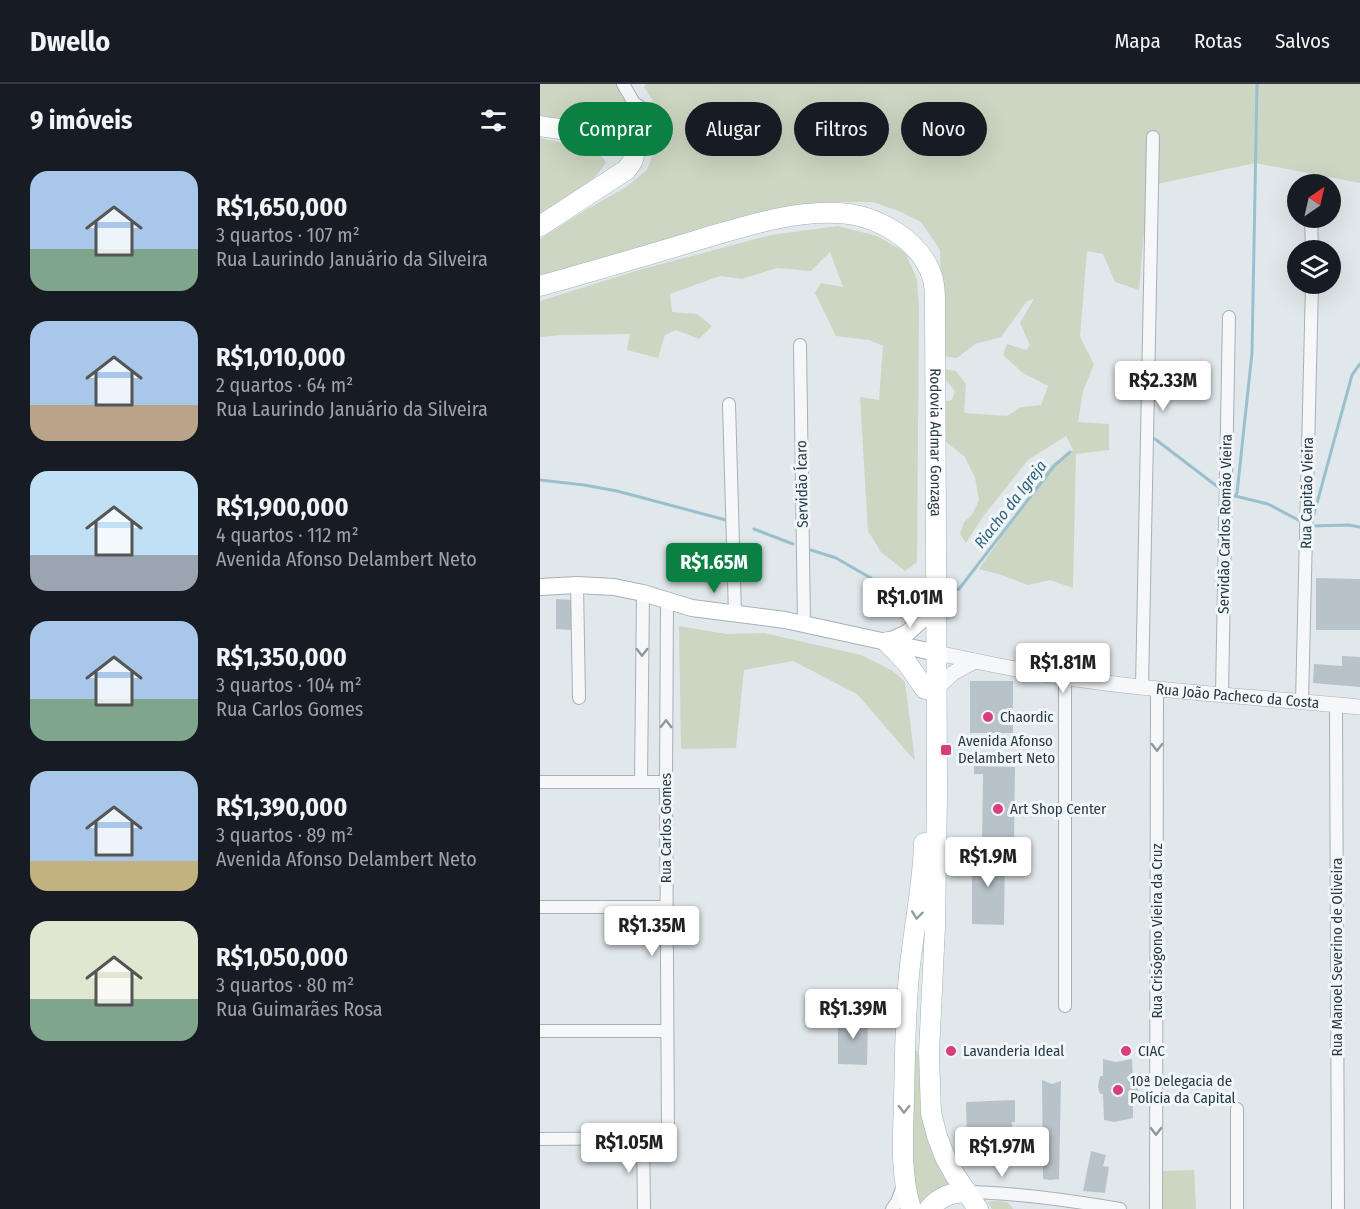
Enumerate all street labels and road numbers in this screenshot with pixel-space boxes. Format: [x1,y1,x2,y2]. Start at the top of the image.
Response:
street label: Rodovia Admar Gonzaga [926,368,945,517]
street label: Servidão Carlos Romão Vieira [1214,434,1236,614]
street label: Rua Capitão Vieira [1297,437,1317,549]
street label: Servidão Ícaro [792,440,812,528]
street label: Rua João Pacheco da Costa [1155,680,1320,712]
street label: Rua Carlos Gomes [657,773,675,883]
street label: Rua Crisógono Vieira da Cruz [1148,843,1166,1019]
street label: Rua Manoel Severino de Oliveira [1328,858,1346,1056]

